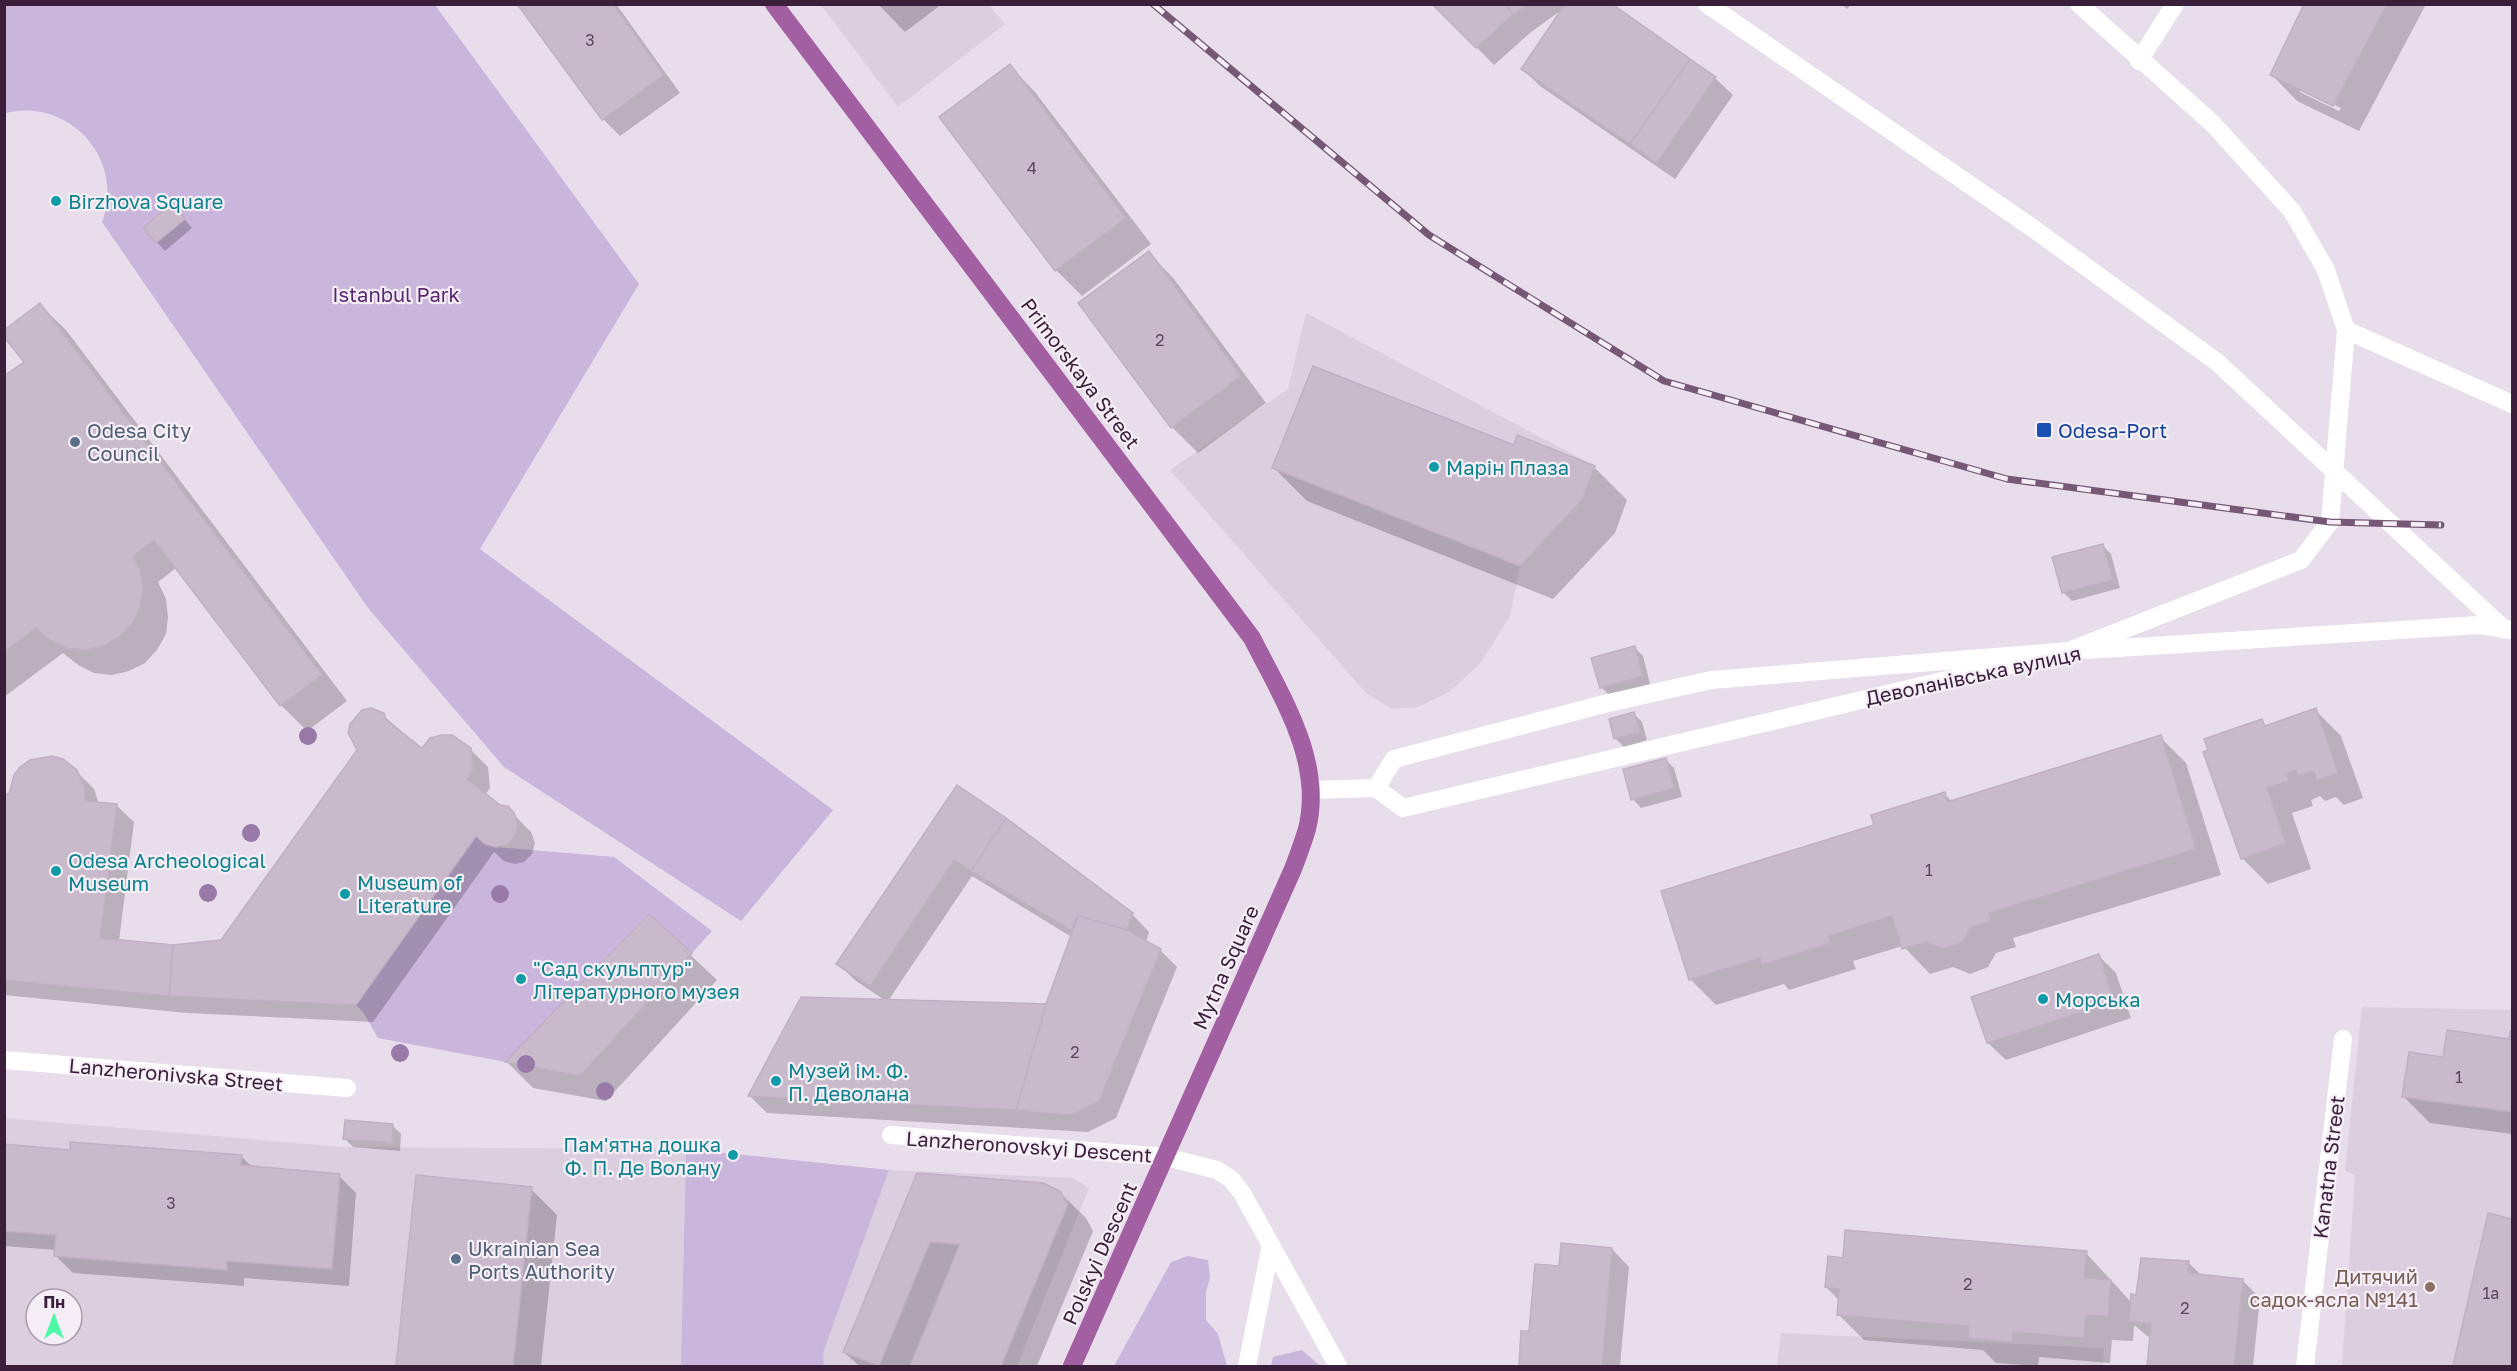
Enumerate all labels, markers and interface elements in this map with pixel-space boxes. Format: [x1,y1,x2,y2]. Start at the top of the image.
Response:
house number: 3 [585,30,595,50]
house number: 4 [1027,158,1037,178]
place label: Birzhova Square [68,189,223,213]
marker: Birzhova Square [49,194,63,208]
park label: Istanbul Park [332,282,460,306]
street label: Primorskaya Street [1017,293,1145,453]
house number: 2 [1155,330,1165,350]
place label: Odesa City Council [87,418,191,465]
place label: Odesa-Port [2058,418,2167,442]
marker: Odesa-Port [2035,421,2053,439]
marker: Odesa City Council [68,435,82,449]
place label: Марін Плаза [1446,455,1569,479]
marker: Марін Плаза [1427,460,1441,474]
street label: Деволанівська вулиця [1863,640,2083,710]
place label: Odesa Archeological Museum [68,848,266,895]
house number: 1 [1925,860,1933,880]
marker: Odesa Archeological Museum [49,864,63,878]
place label: Museum of Literature [357,870,462,917]
marker: Museum of Literature [338,887,352,901]
street label: Mytna Square [1187,901,1263,1033]
place label: "Сад скульптур" Літературного музея [533,956,740,1003]
marker: "Сад скульптур" Літературного музея [514,972,528,986]
place label: Морська [2055,987,2141,1011]
marker: Морська [2036,992,2050,1006]
house number: 2 [1070,1042,1080,1062]
street label: Lanzheronivska Street [68,1053,284,1095]
place label: Музей ім. Ф. П. Деволана [788,1058,910,1105]
house number: 1 [2455,1067,2463,1087]
marker: Музей ім. Ф. П. Деволана [769,1074,783,1088]
street label: Kanatna Street [2307,1094,2349,1240]
street label: Lanzheronovskyi Descent [905,1125,1153,1167]
place label: Пам'ятна дошка Ф. П. Де Волану [563,1132,721,1179]
marker: Пам'ятна дошка Ф. П. Де Волану [726,1148,740,1162]
street label: Polskyi Descent [1057,1178,1141,1328]
house number: 3 [166,1193,176,1213]
place label: Ukrainian Sea Ports Authority [468,1236,615,1283]
marker: Ukrainian Sea Ports Authority [449,1252,463,1266]
place label: Дитячий садок-ясла №141 [2250,1264,2418,1311]
house number: 2 [1963,1274,1973,1294]
marker: Дитячий садок-ясла №141 [2423,1280,2437,1294]
house number: 1а [2483,1283,2499,1303]
north arrow [24,1287,84,1347]
text: Пн [43,1292,65,1312]
house number: 2 [2180,1298,2190,1318]

